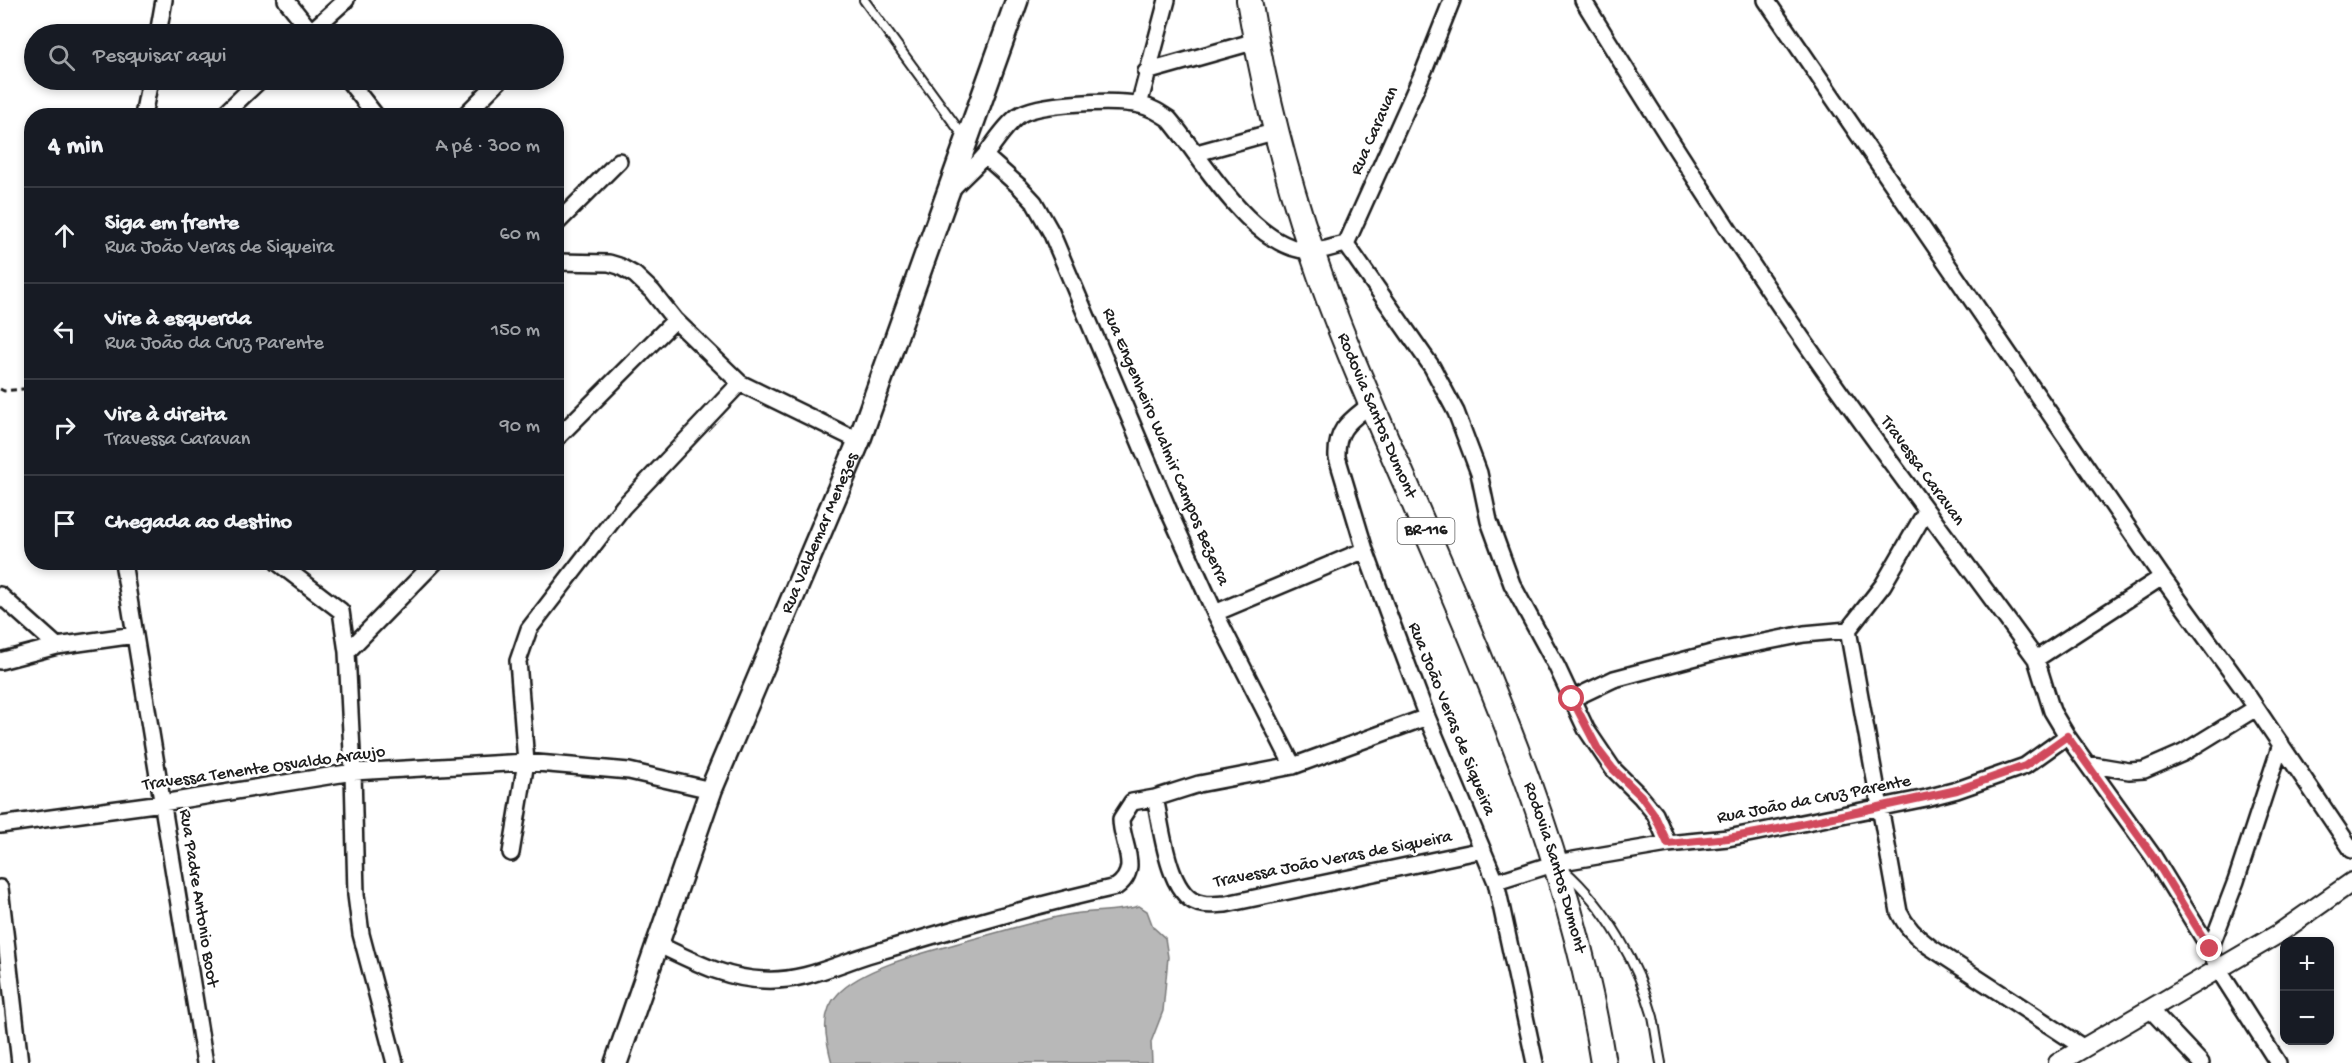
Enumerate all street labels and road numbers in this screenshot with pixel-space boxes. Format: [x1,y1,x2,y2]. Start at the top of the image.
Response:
street label: Rua Caravan [1346,83,1404,179]
street label: Rua Engenheiro Walmir Campos Bezerra [1097,305,1234,590]
street label: Rodovia Santos Dumont [1332,330,1422,503]
street label: Travessa Caravan [1875,411,1969,530]
street label: Rua Valdemar Menezes [776,448,864,617]
road number: BR-116 [1398,518,1454,544]
street label: Rua João Veras de Siqueira [1403,619,1500,819]
street label: Travessa Tenente Osvaldo Araujo [140,742,387,797]
street label: Rua João da Cruz Parente [1715,771,1913,829]
street label: Rodovia Santos Dumont [1518,779,1591,956]
street label: Rua Padre Antonio Boot [174,808,223,990]
street label: Travessa João Veras de Siqueira [1211,826,1455,894]

